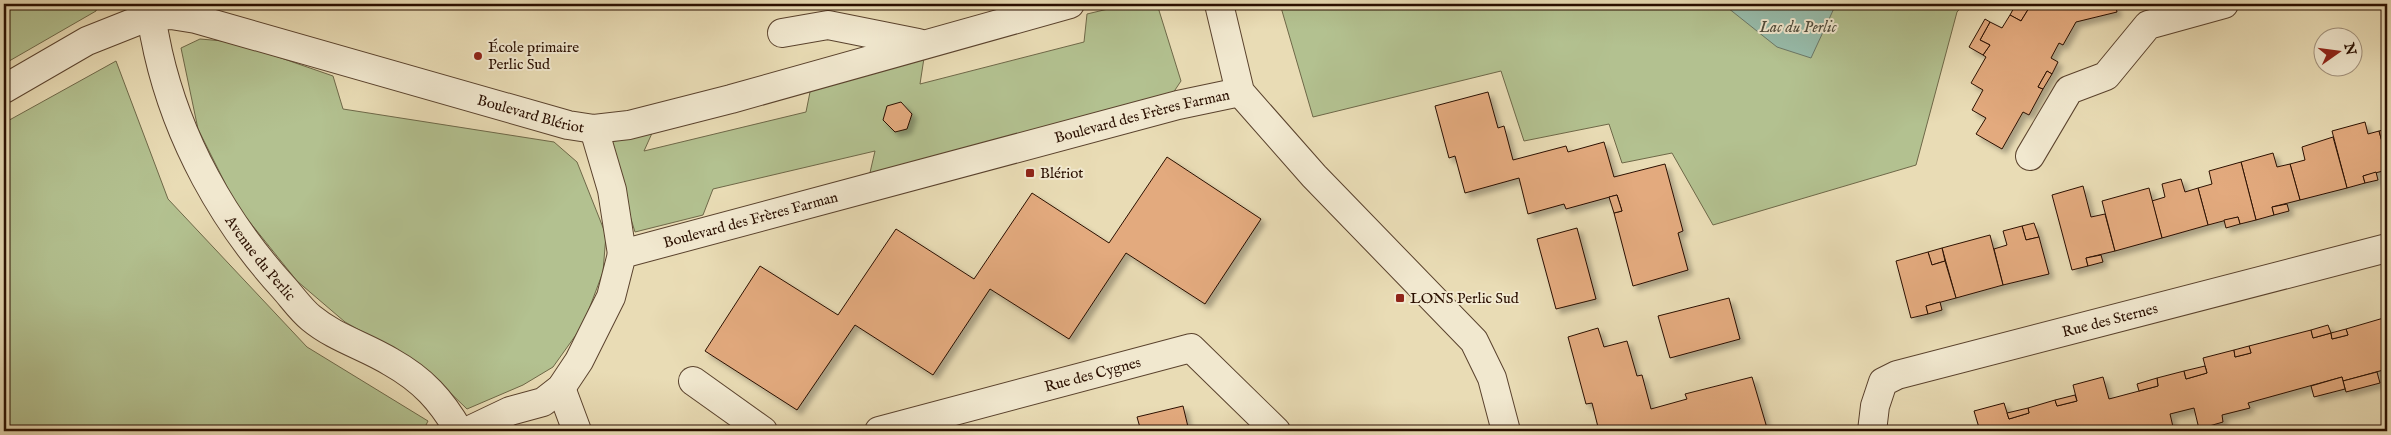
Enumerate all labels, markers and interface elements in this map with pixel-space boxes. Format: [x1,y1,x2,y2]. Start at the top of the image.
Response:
water label: Lac du Perlic [1759,18,1838,38]
north arrow [2314,28,2364,78]
place label: École primaire Perlic Sud [488,38,579,74]
text: N [2339,40,2360,57]
marker: École primaire Perlic Sud [472,50,484,62]
street label: Boulevard des Frères Farman [1052,85,1231,147]
street label: Boulevard Blériot [475,90,586,137]
place label: Blériot [1040,164,1084,183]
marker: Blériot [1024,167,1036,179]
street label: Boulevard des Frères Farman [661,187,840,252]
street label: Avenue du Perlic [220,211,300,305]
place label: LONS Perlic Sud [1410,289,1520,308]
marker: LONS Perlic Sud [1394,292,1406,304]
street label: Rue des Sternes [2060,298,2160,341]
street label: Rue des Cygnes [1042,352,1143,396]

